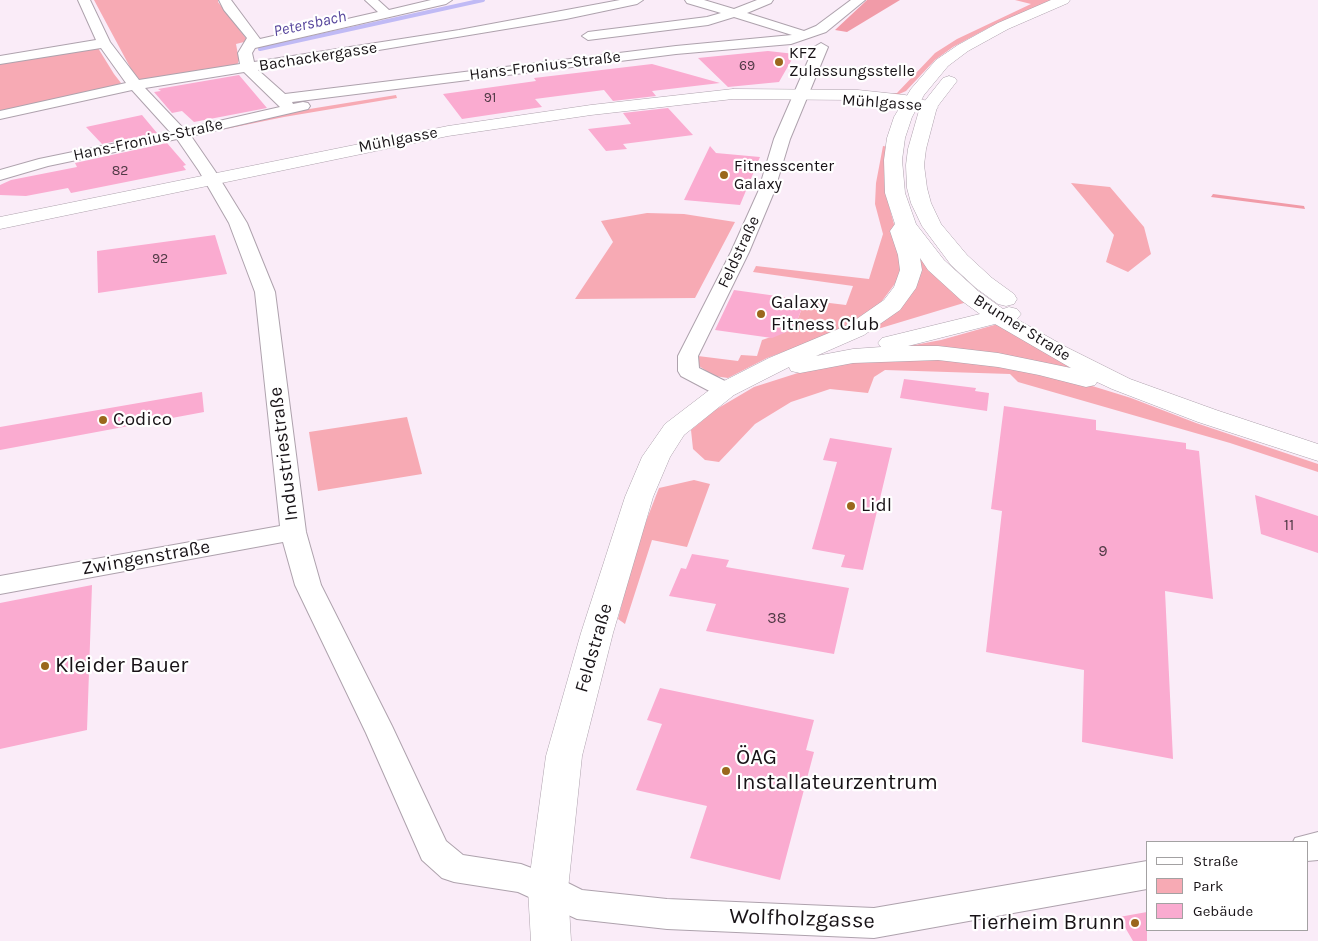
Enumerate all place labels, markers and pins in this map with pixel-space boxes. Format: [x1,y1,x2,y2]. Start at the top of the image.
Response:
place label: KFZ Zulassungsstelle [789,43,915,81]
marker: KFZ Zulassungsstelle [773,56,785,68]
place label: Fitnesscenter Galaxy [734,156,834,194]
marker: Fitnesscenter Galaxy [718,169,730,181]
place label: Galaxy Fitness Club [771,292,879,336]
marker: Galaxy Fitness Club [755,308,767,320]
place label: Codico [113,409,172,431]
marker: Codico [97,414,109,426]
place label: Lidl [861,495,892,517]
marker: Lidl [845,500,857,512]
place label: Kleider Bauer [55,653,188,679]
marker: Kleider Bauer [39,660,51,672]
place label: ÖAG Installateurzentrum [736,745,938,796]
marker: ÖAG Installateurzentrum [720,765,732,777]
place label: Tierheim Brunn [970,910,1125,936]
marker: Tierheim Brunn [1129,917,1141,929]

